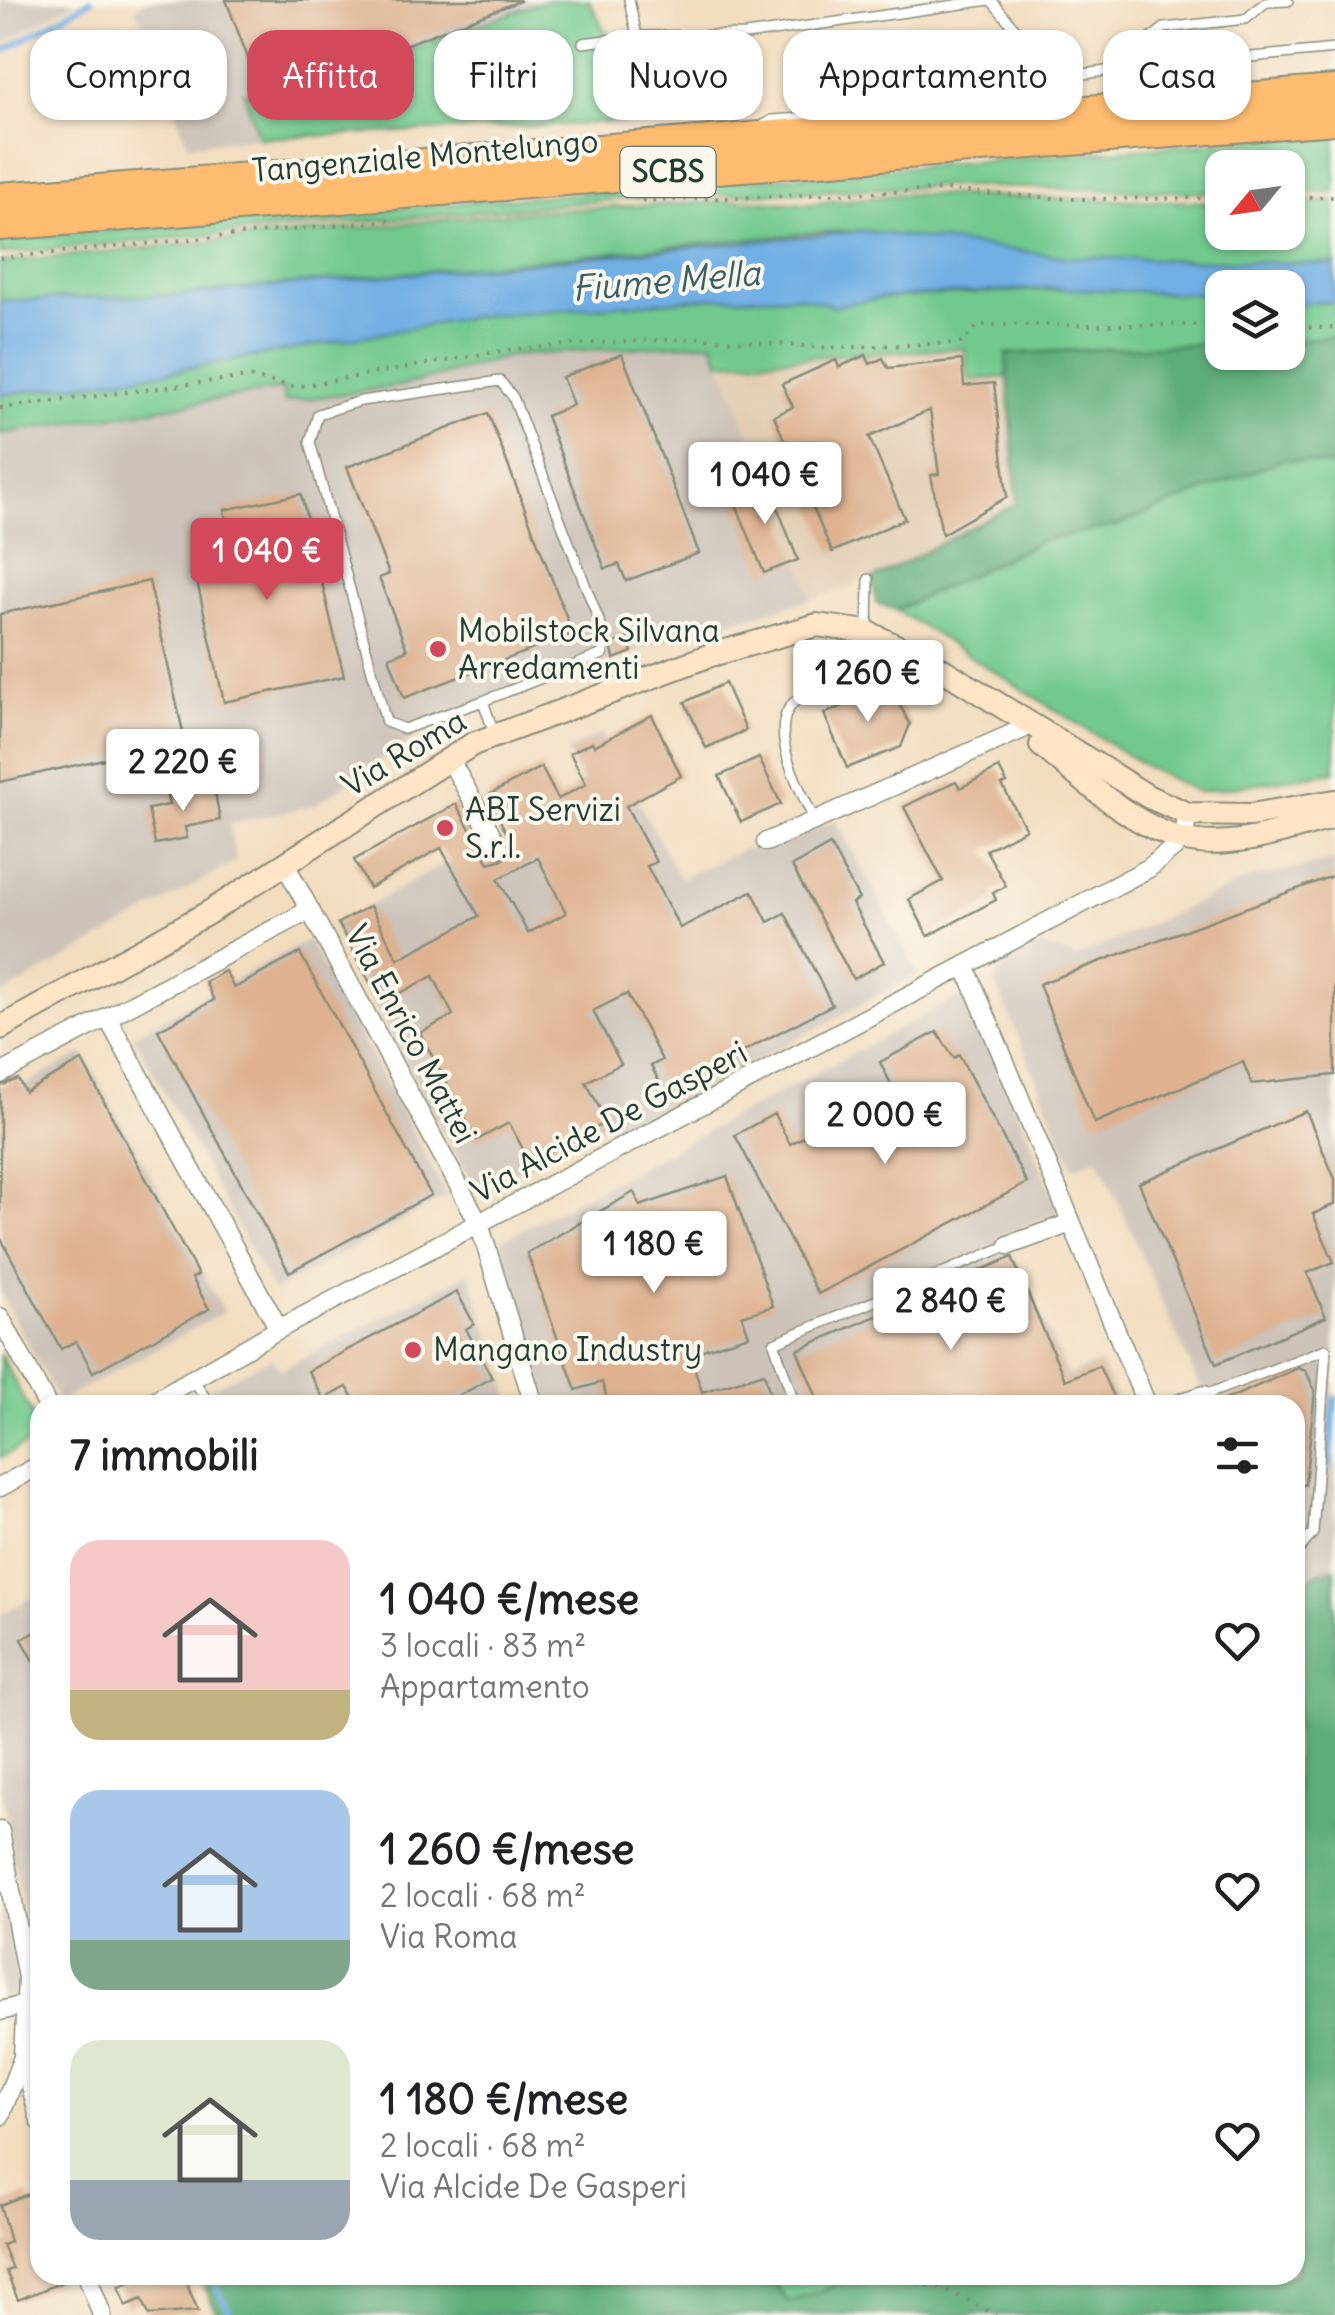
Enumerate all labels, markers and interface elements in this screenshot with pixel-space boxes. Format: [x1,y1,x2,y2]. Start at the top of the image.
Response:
chip: Compra [30,30,227,120]
chip: Affitta [247,30,414,120]
chip: Filtri [434,30,573,120]
chip: Nuovo [593,30,763,120]
chip: Appartamento [783,30,1083,120]
chip: Casa [1103,30,1251,120]
street label: Tangenziale Montelungo [250,120,600,191]
road number: SCBS [620,147,716,197]
north arrow [1205,150,1305,250]
map controls [1205,150,1305,370]
water label: Fiume Mella [570,250,764,310]
button: layers [1205,270,1305,370]
pin: 1 040 € [673,442,857,527]
text: 1 040 € [710,454,820,495]
pin: 1 040 € [175,518,359,603]
text: 1 040 € [212,530,322,571]
place label: Mobilstock Silvana Arredamenti [458,610,720,688]
marker: Mobilstock Silvana Arredamenti [427,638,449,660]
pin: 1 260 € [776,640,960,725]
text: 1 260 € [815,652,921,693]
street label: Via Roma [334,700,473,806]
pin: 2 220 € [91,729,275,814]
text: 2 220 € [128,741,238,782]
place label: ABI Servizi S.r.l. [465,789,621,867]
marker: ABI Servizi S.r.l. [434,817,456,839]
street label: Via Enrico Mattei [337,917,486,1150]
street label: Via Alcide De Gasperi [464,1031,754,1212]
pin: 2 000 € [793,1082,977,1167]
text: 2 000 € [827,1094,943,1135]
pin: 1 180 € [562,1211,746,1296]
text: 1 180 € [604,1223,704,1264]
pin: 2 840 € [859,1268,1043,1353]
text: 2 840 € [895,1280,1007,1321]
place label: Mangano Industry [433,1329,702,1370]
marker: Mangano Industry [402,1339,424,1361]
icon: filters [1210,1428,1265,1483]
text: 7 immobili [70,1429,259,1481]
text: 1 040 €/mese [380,1573,639,1625]
icon: home [150,1580,270,1700]
icon: heart [1210,1613,1265,1668]
text: 3 locali · 83 m² [380,1625,586,1666]
text: Appartamento [380,1666,590,1707]
text: 1 260 €/mese [380,1823,634,1875]
icon: home [150,1830,270,1950]
icon: heart [1210,1863,1265,1918]
text: 2 locali · 68 m² [380,1875,586,1916]
text: Via Roma [380,1916,517,1957]
text: 1 180 €/mese [380,2073,628,2125]
icon: home [150,2080,270,2200]
icon: heart [1210,2113,1265,2168]
text: 2 locali · 68 m² [380,2125,586,2166]
text: Via Alcide De Gasperi [380,2166,687,2207]

